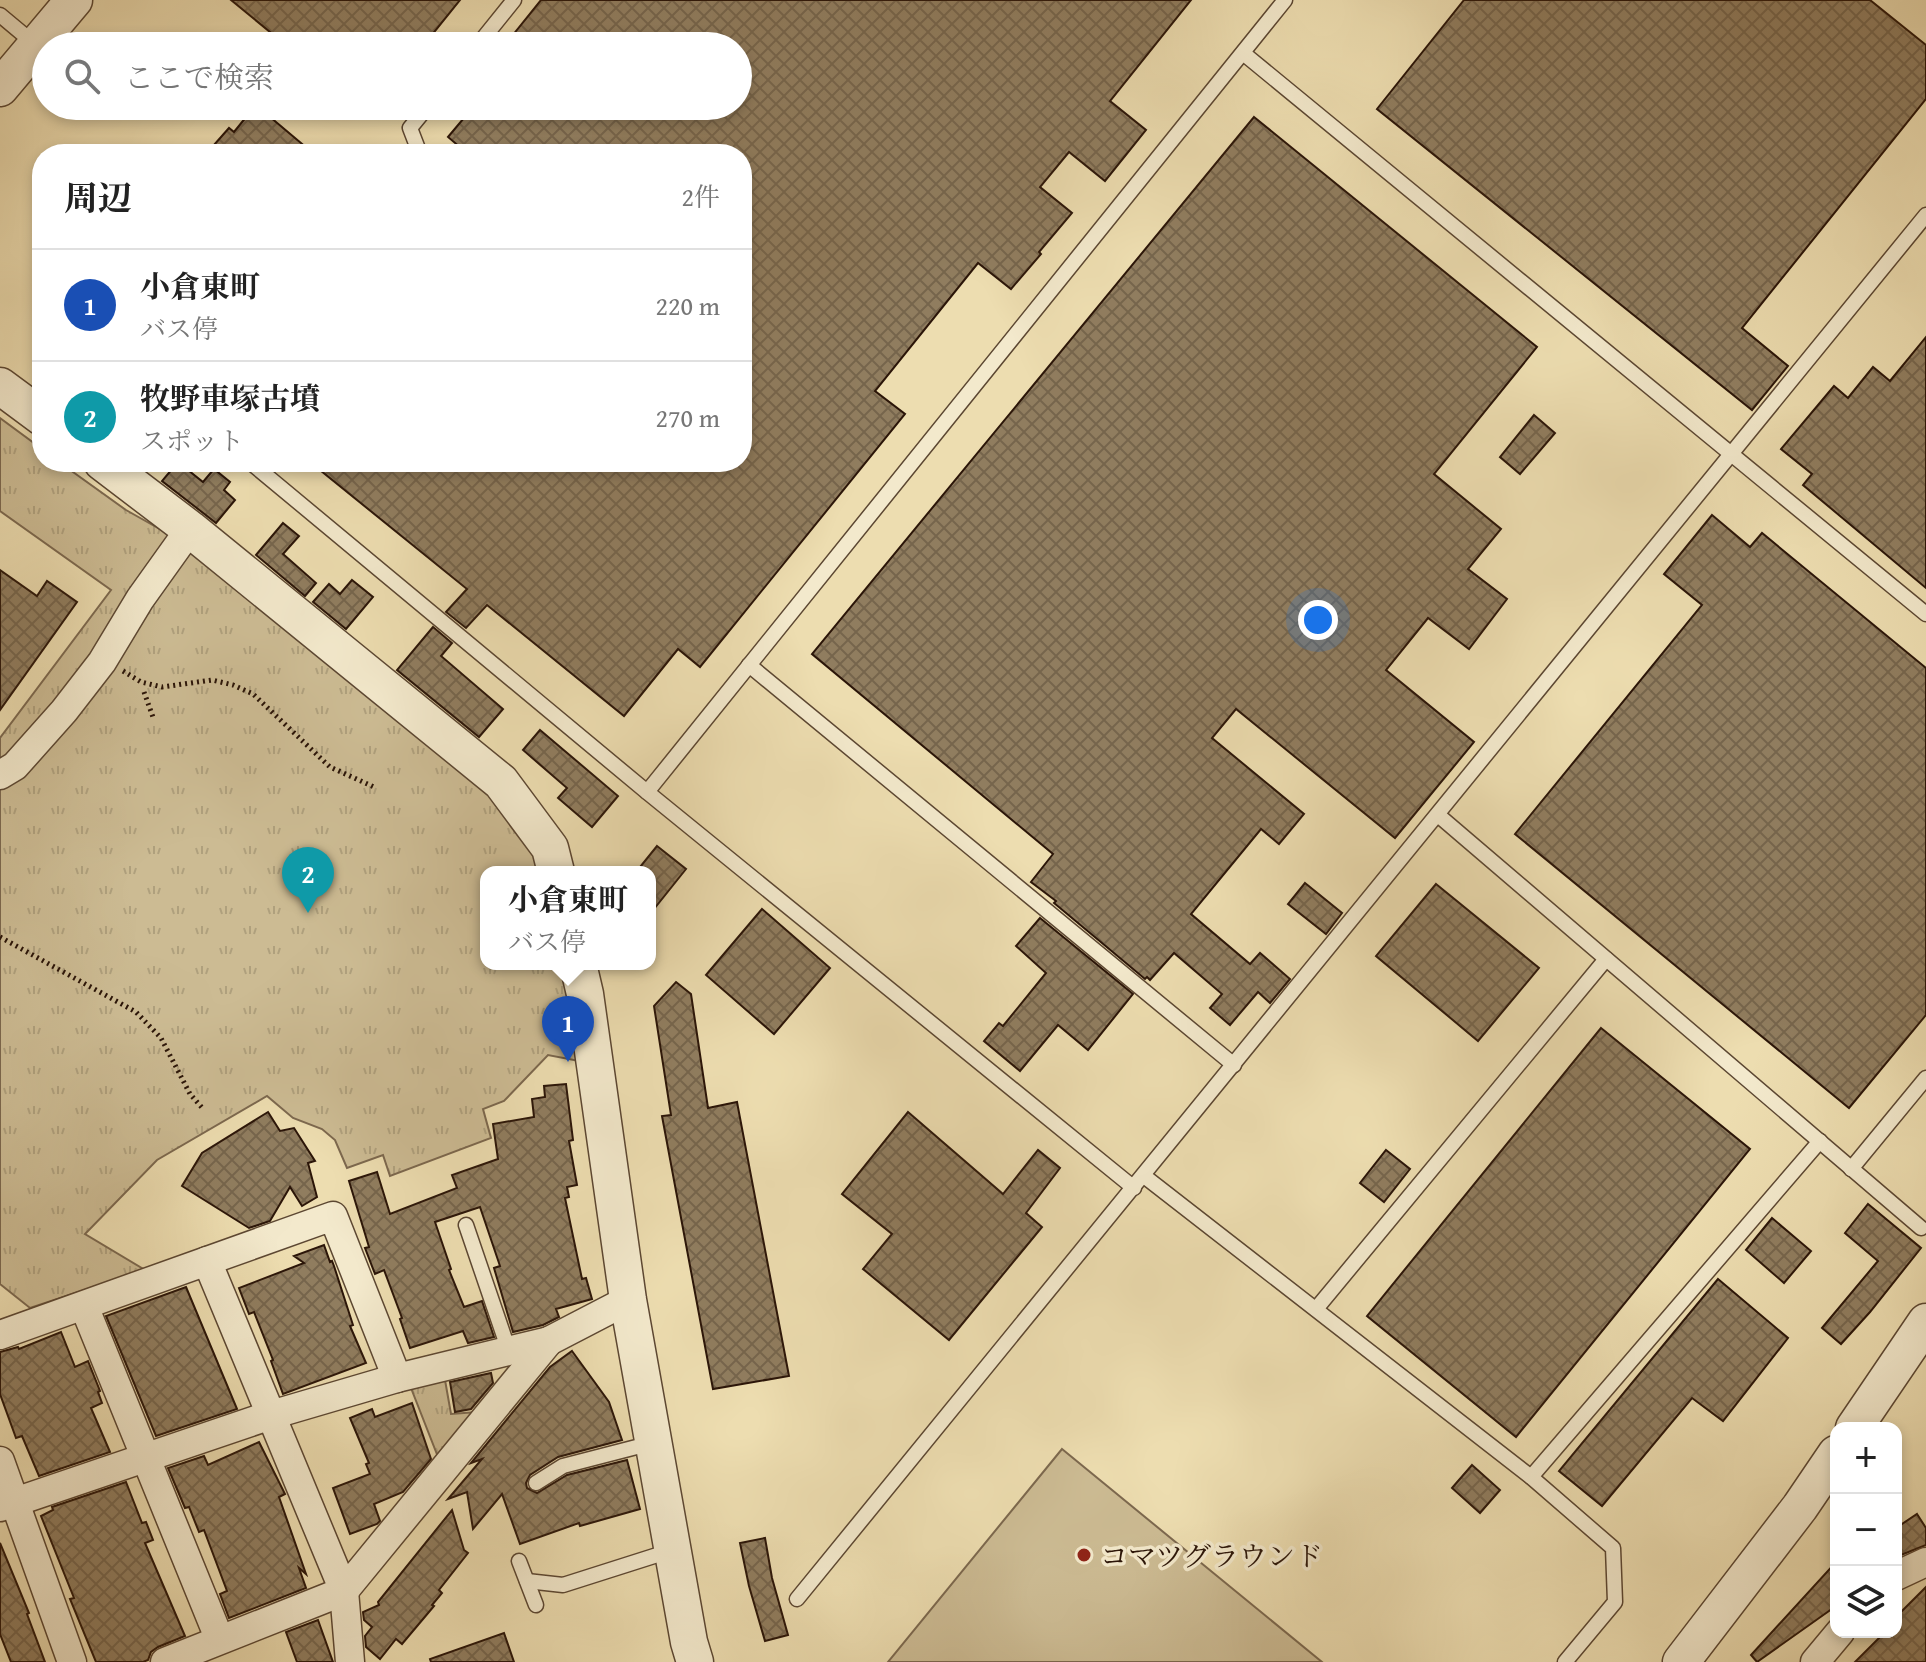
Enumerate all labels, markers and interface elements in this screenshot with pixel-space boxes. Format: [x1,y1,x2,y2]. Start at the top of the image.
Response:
search box [32,32,752,120]
icon: search [60,54,104,98]
text: ここで検索 [124,55,274,99]
text: 周辺 [64,173,132,222]
text: 2件 [681,177,720,216]
text: 小倉東町 [140,264,260,308]
text: 1 [83,286,97,325]
text: 220 m [655,286,720,325]
text: バス停 [140,309,218,348]
text: 牧野車塚古墳 [140,376,320,420]
text: 2 [83,398,97,437]
text: 270 m [655,398,720,437]
text: スポット [140,421,244,460]
your location [1298,600,1338,640]
pin: 2 [282,847,334,913]
popup [480,866,656,970]
text: 小倉東町 [508,877,628,921]
text: バス停 [508,922,586,961]
pin: 1 [542,996,594,1062]
map controls [1830,1422,1902,1638]
button: + [1830,1422,1902,1494]
button: − [1830,1494,1902,1566]
place label: コマツグラウンド [1100,1535,1323,1576]
marker: コマツグラウンド [1075,1546,1093,1564]
button: layers [1830,1566,1902,1638]

